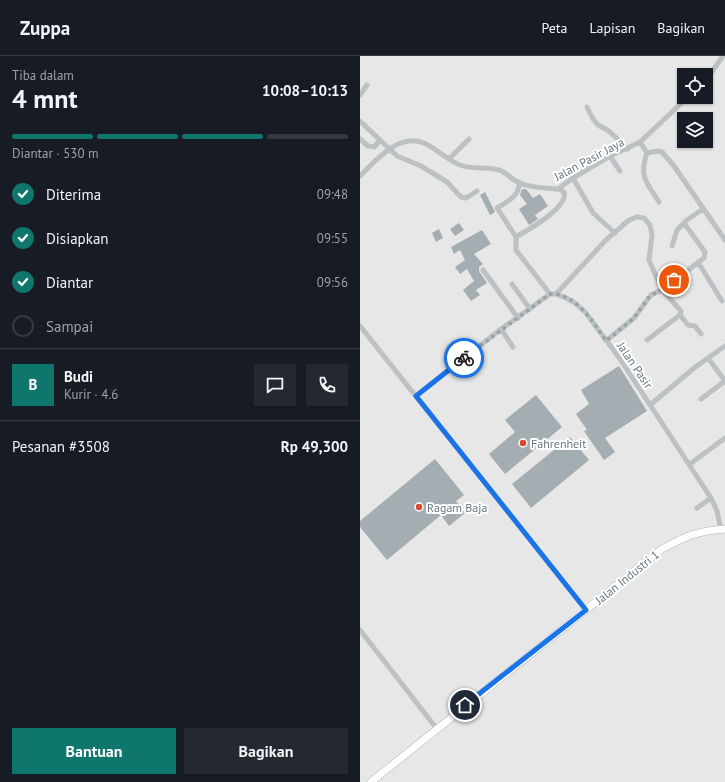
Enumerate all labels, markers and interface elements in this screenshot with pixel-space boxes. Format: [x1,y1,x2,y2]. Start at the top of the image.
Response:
text: Zuppa [20,16,70,40]
text: Peta [541,19,568,37]
text: Lapisan [590,19,635,37]
text: Bagikan [657,19,705,37]
text: Tiba dalam [12,67,74,84]
map controls [677,68,713,148]
button: locate [677,68,713,104]
text: 10:08–10:13 [262,81,348,100]
text: 4 mnt [12,82,78,115]
button: layers [677,112,713,148]
street label: Jalan Pasir Jaya [550,134,627,184]
text: Diantar · 530 m [12,145,99,162]
icon: check [12,183,34,205]
text: Diterima [46,185,101,204]
text: 09:48 [317,186,348,203]
icon: check [12,227,34,249]
text: Disiapkan [46,229,109,248]
text: 09:55 [317,230,348,247]
pin [657,263,691,297]
icon: bag [663,269,685,291]
icon: check [12,271,34,293]
text: Diantar [46,273,93,292]
text: 09:56 [317,274,348,291]
text: Sampai [46,317,93,336]
courier [444,338,484,378]
street label: Jalan Pasir [613,338,656,391]
icon: bike [453,347,475,369]
button: chat [254,364,296,406]
button: phone [306,364,348,406]
text: Budi [64,367,93,386]
text: B [29,375,37,394]
text: Kurir · 4.6 [64,386,118,403]
place label: Fahrenheit [531,436,586,451]
text: Pesanan #3508 [12,437,110,456]
text: Rp 49,300 [281,437,348,456]
marker: Fahrenheit [518,438,528,448]
place label: Ragam Baja [427,500,487,515]
marker: Ragam Baja [414,502,424,512]
street label: Jalan Industri 1 [591,547,662,608]
pin [448,688,482,722]
icon: home [454,694,476,716]
button: Bantuan [12,728,176,774]
button: Bagikan [184,728,348,774]

